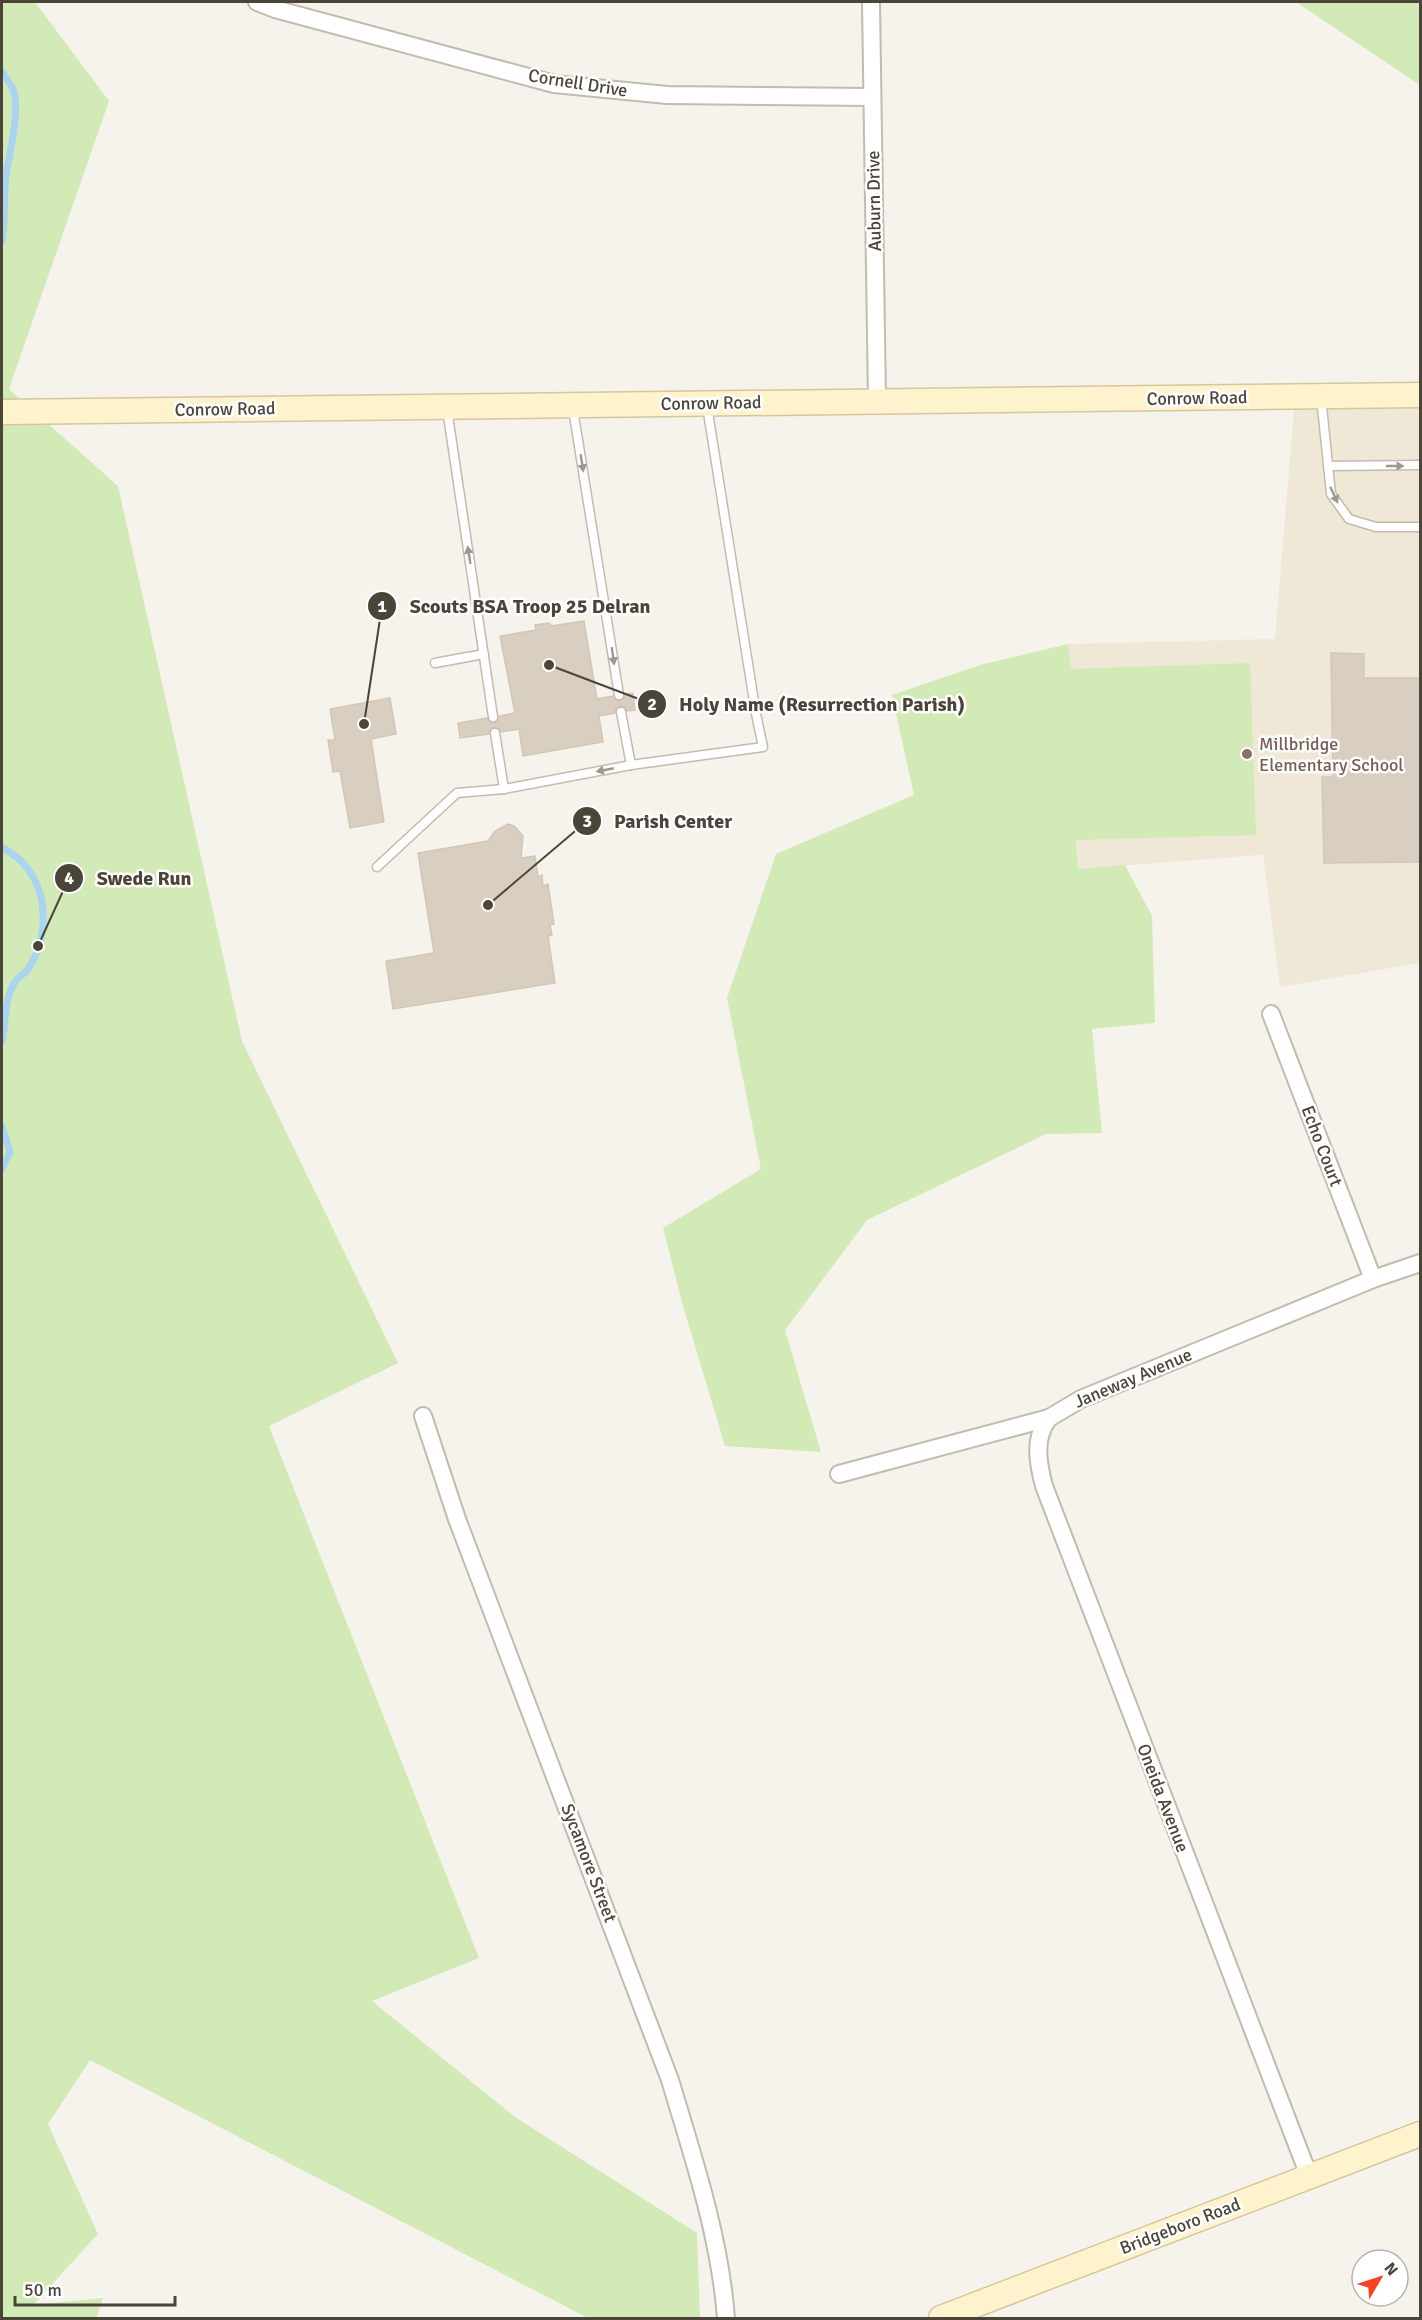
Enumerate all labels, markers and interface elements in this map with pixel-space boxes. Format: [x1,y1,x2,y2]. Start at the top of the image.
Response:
street label: Cornell Drive [527,64,629,102]
street label: Auburn Drive [862,150,886,252]
street label: Conrow Road [1146,386,1248,410]
street label: Conrow Road [660,391,762,415]
street label: Conrow Road [174,397,276,421]
one-way arrow [578,454,587,473]
one-way arrow [1386,461,1405,471]
one-way arrow [1329,486,1339,504]
one-way arrow [464,545,473,564]
callout: Scouts BSA Troop 25 Delran [367,587,662,625]
text: Scouts BSA Troop 25 Delran [410,594,650,619]
text: 1 [377,595,387,617]
one-way arrow [608,646,617,665]
callout: Holy Name (Resurrection Parish) [637,685,977,723]
text: Holy Name (Resurrection Parish) [679,692,965,717]
text: 2 [647,693,657,715]
place label: Millbridge Elementary School [1259,733,1404,776]
marker: Millbridge Elementary School [1240,747,1254,761]
one-way arrow [596,766,615,775]
callout: Parish Center [572,802,744,840]
text: Parish Center [614,809,732,834]
text: 3 [582,810,592,832]
callout: Swede Run [54,859,203,897]
text: Swede Run [97,866,191,891]
text: 4 [64,867,74,889]
street label: Echo Court [1297,1102,1347,1190]
street label: Janeway Avenue [1071,1343,1195,1413]
street label: Oneida Avenue [1132,1741,1194,1855]
street label: Sycamore Street [556,1801,622,1925]
street label: Bridgeboro Road [1117,2193,1243,2259]
north arrow [1350,2248,1410,2308]
text: N [1380,2259,1402,2280]
scale bar [15,2269,176,2307]
text: 50 m [24,2279,62,2301]

